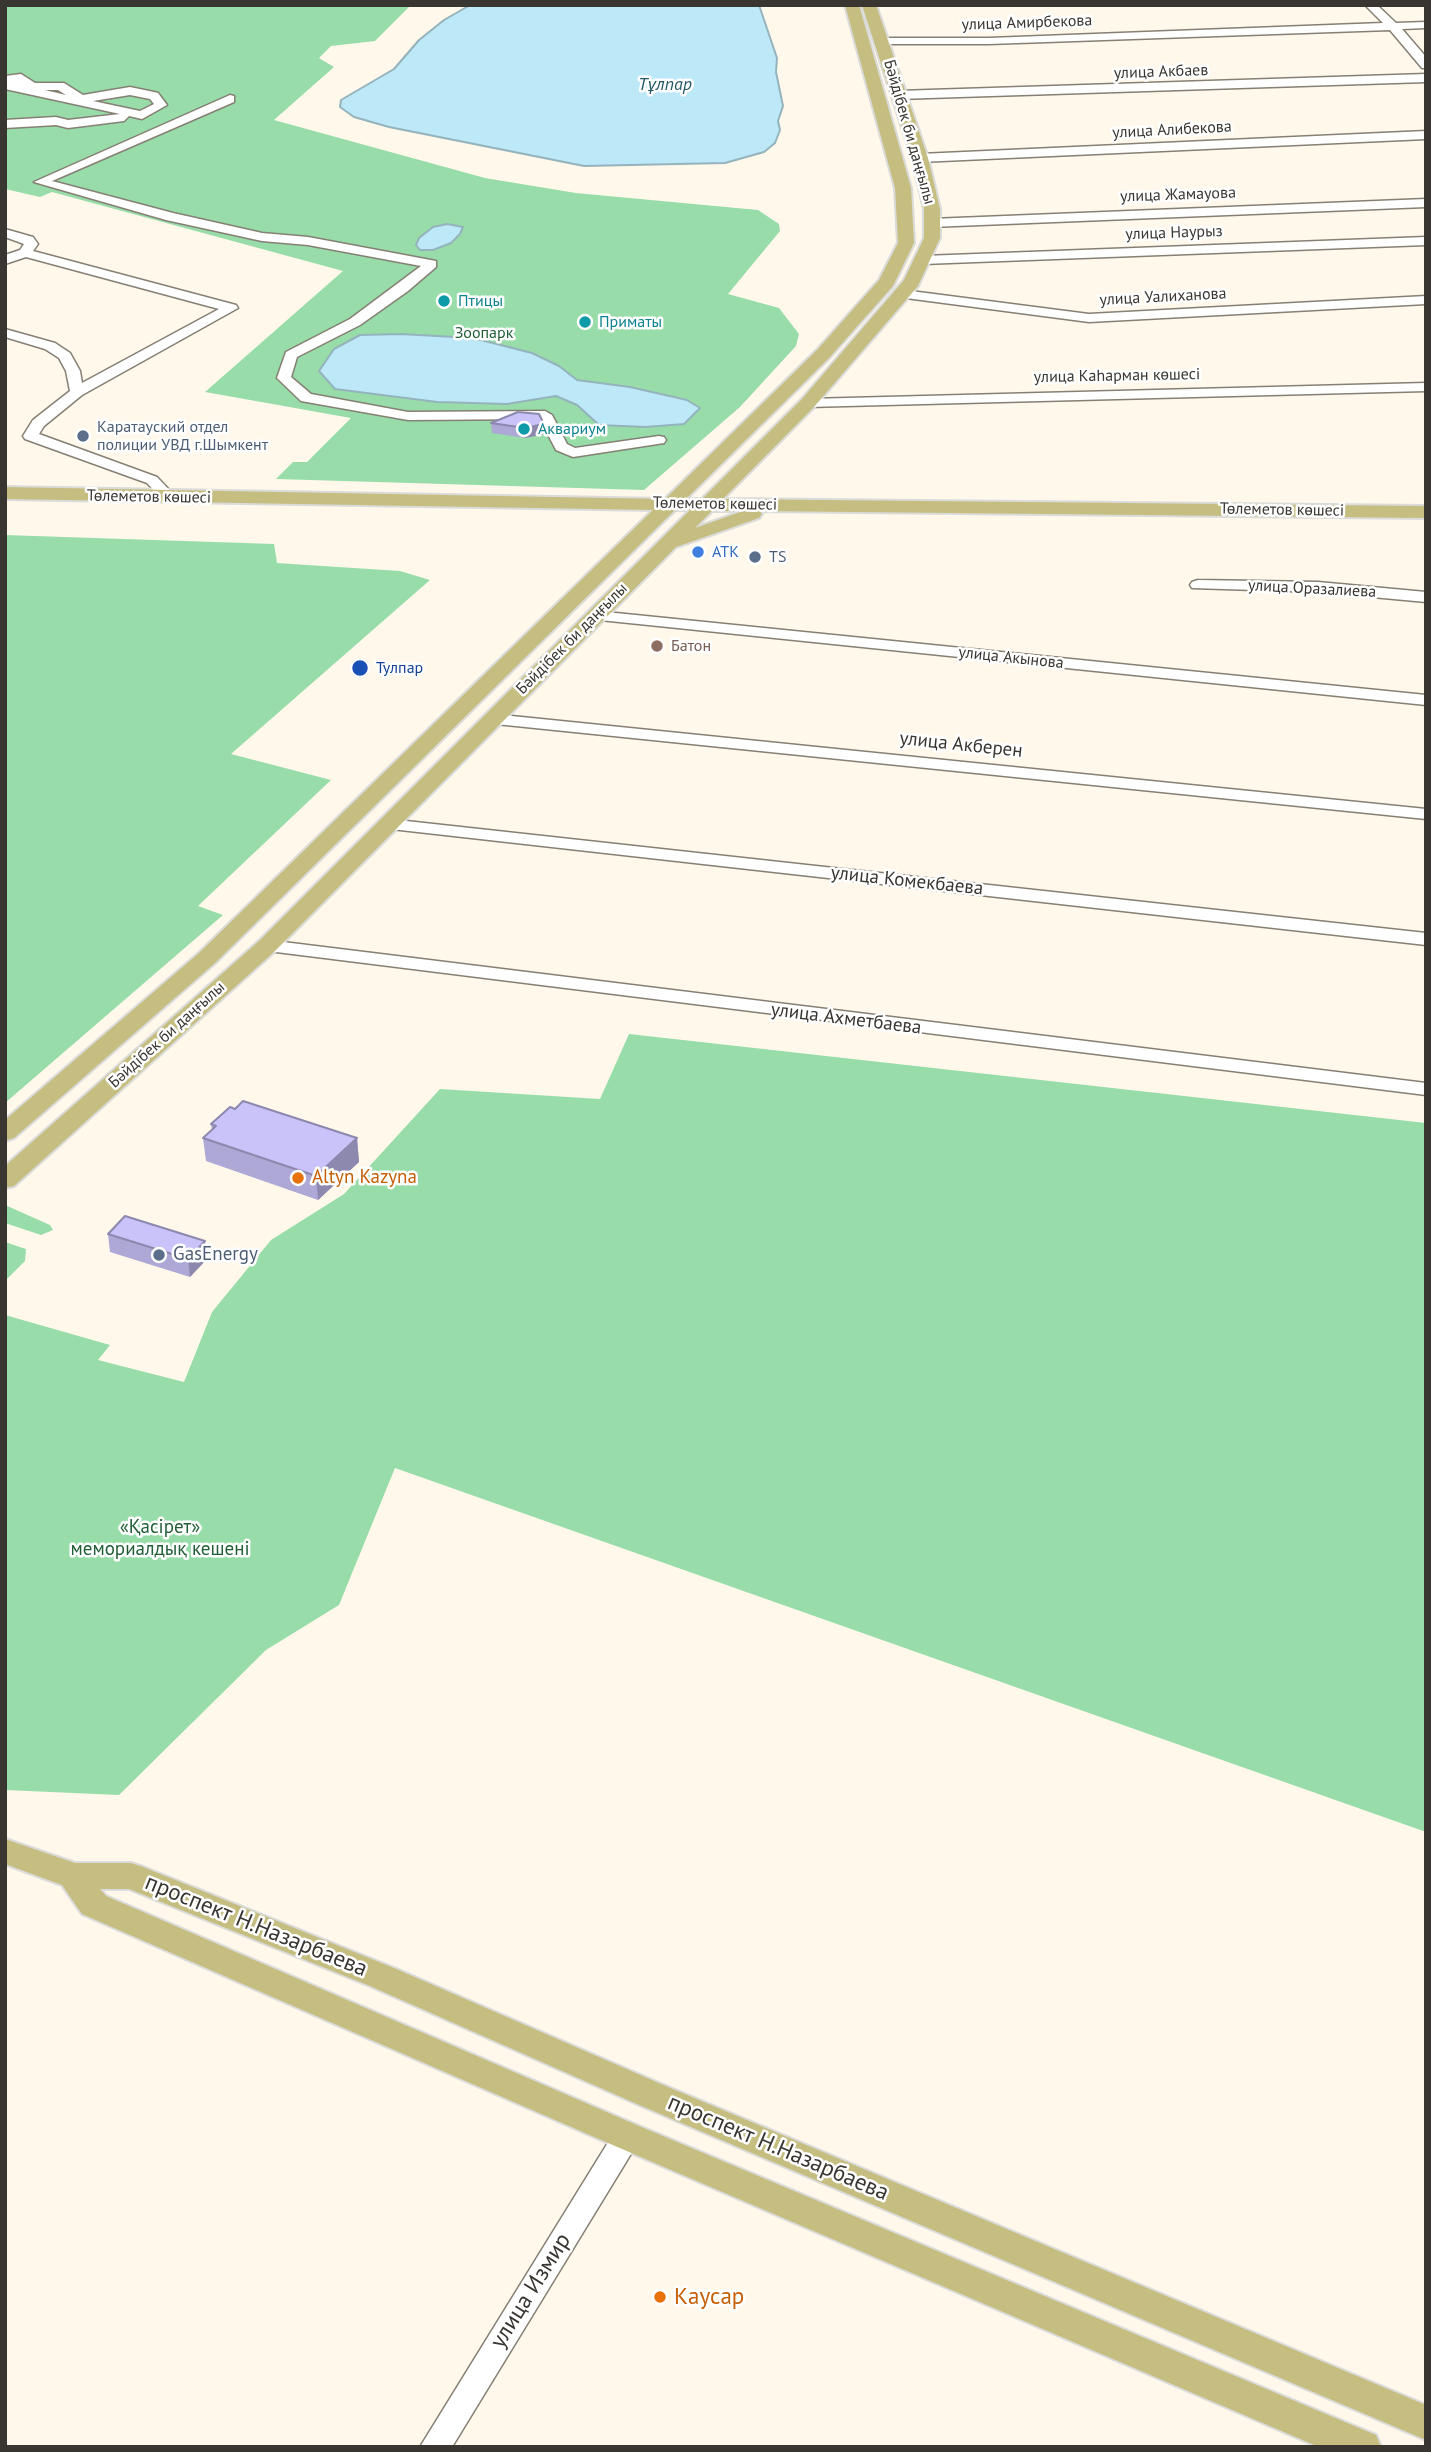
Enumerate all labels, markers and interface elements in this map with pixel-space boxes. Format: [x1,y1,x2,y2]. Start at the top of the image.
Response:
street label: улица Амирбекова [961,11,1093,35]
street label: Бәйдібек би даңғылы [879,58,939,206]
street label: улица Акбаев [1113,61,1209,83]
water label: Тұлпар [638,74,692,96]
street label: улица Алибекова [1112,117,1232,143]
street label: улица Жамауова [1120,183,1236,207]
street label: улица Наурыз [1125,222,1223,244]
street label: улица Уалиханова [1099,284,1227,310]
place label: Птицы [458,291,503,311]
marker: Птицы [436,293,452,309]
place label: Приматы [599,312,662,332]
marker: Приматы [577,314,593,330]
park label: Зоопарк [455,323,513,343]
street label: улица Каһарман көшесі [1034,365,1200,387]
place label: Каратауский отдел полиции УВД г.Шымкент [97,417,268,455]
place label: Аквариум [538,419,606,439]
marker: Аквариум [516,421,532,437]
marker: Каратауский отдел полиции УВД г.Шымкент [75,428,91,444]
street label: Төлеметов көшесі [87,486,211,508]
street label: Төлеметов көшесі [653,493,777,515]
street label: Төлеметов көшесі [1220,499,1344,521]
place label: АТК [712,542,739,562]
marker: АТК [690,544,706,560]
place label: TS [769,547,786,567]
marker: TS [747,549,763,565]
street label: улица Оразалиева [1247,576,1377,602]
street label: Бәйдібек би даңғылы [512,579,632,699]
place label: Батон [671,636,711,656]
marker: Батон [649,638,665,654]
street label: улица Акынова [957,643,1065,673]
marker: Тулпар [350,658,370,678]
place label: Тулпар [376,658,423,678]
street label: улица Акберен [898,727,1024,763]
street label: улица Комекбаева [830,862,984,900]
street label: Бәйдібек би даңғылы [105,978,229,1092]
street label: улица Ахметбаева [769,998,923,1040]
place label: Altyn Kazyna [312,1167,417,1189]
marker: Altyn Kazyna [290,1170,306,1186]
place label: GasEnergy [173,1244,258,1266]
marker: GasEnergy [151,1247,167,1263]
park label: «Қасірет» мемориалдық кешені [71,1517,249,1561]
street label: проспект Н.Назарбаева [141,1869,371,1983]
street label: проспект Н.Назарбаева [663,2089,893,2207]
street label: улица Измир [485,2228,577,2354]
place label: Каусар [674,2283,744,2311]
marker: Каусар [652,2289,668,2305]

